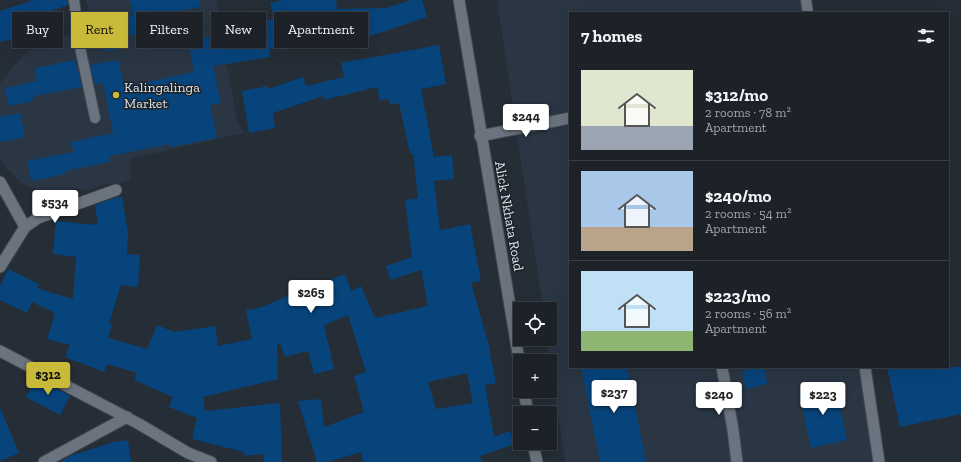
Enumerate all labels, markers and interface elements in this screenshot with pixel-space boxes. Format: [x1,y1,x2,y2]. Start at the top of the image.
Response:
chip: Buy [12,12,63,48]
chip: Rent [71,12,128,48]
chip: Filters [136,12,203,48]
chip: New [211,12,266,48]
chip: Apartment [274,12,368,48]
icon: filters [915,25,937,47]
text: 7 homes [581,26,642,46]
place label: Kalingalinga Market [124,79,200,112]
text: $312/mo [705,85,768,105]
icon: home [613,86,661,134]
marker: Kalingalinga Market [111,90,121,100]
pin: $244 [502,104,550,138]
text: 2 rooms · 78 m² [705,105,791,120]
text: $244 [512,109,540,124]
text: Apartment [705,120,767,135]
street label: Alick Nkhata Road [491,160,527,272]
text: $240/mo [705,186,772,206]
icon: home [613,187,661,235]
pin: $534 [31,190,79,224]
text: $534 [41,195,69,210]
text: 2 rooms · 54 m² [705,206,791,221]
text: Apartment [705,221,767,236]
pin: $265 [287,280,335,314]
text: $265 [297,285,325,300]
text: $223/mo [705,286,770,306]
icon: home [613,287,661,335]
map controls [513,302,557,450]
button: locate [513,302,557,346]
text: 2 rooms · 56 m² [705,306,791,321]
text: Apartment [705,321,767,336]
button: + [513,354,557,398]
pin: $312 [24,362,72,396]
text: $312 [35,367,61,382]
pin: $237 [590,380,638,414]
pin: $240 [695,382,743,416]
pin: $223 [799,382,847,416]
text: $237 [601,385,627,400]
text: $240 [705,387,733,402]
text: $223 [809,387,837,402]
button: − [513,406,557,450]

